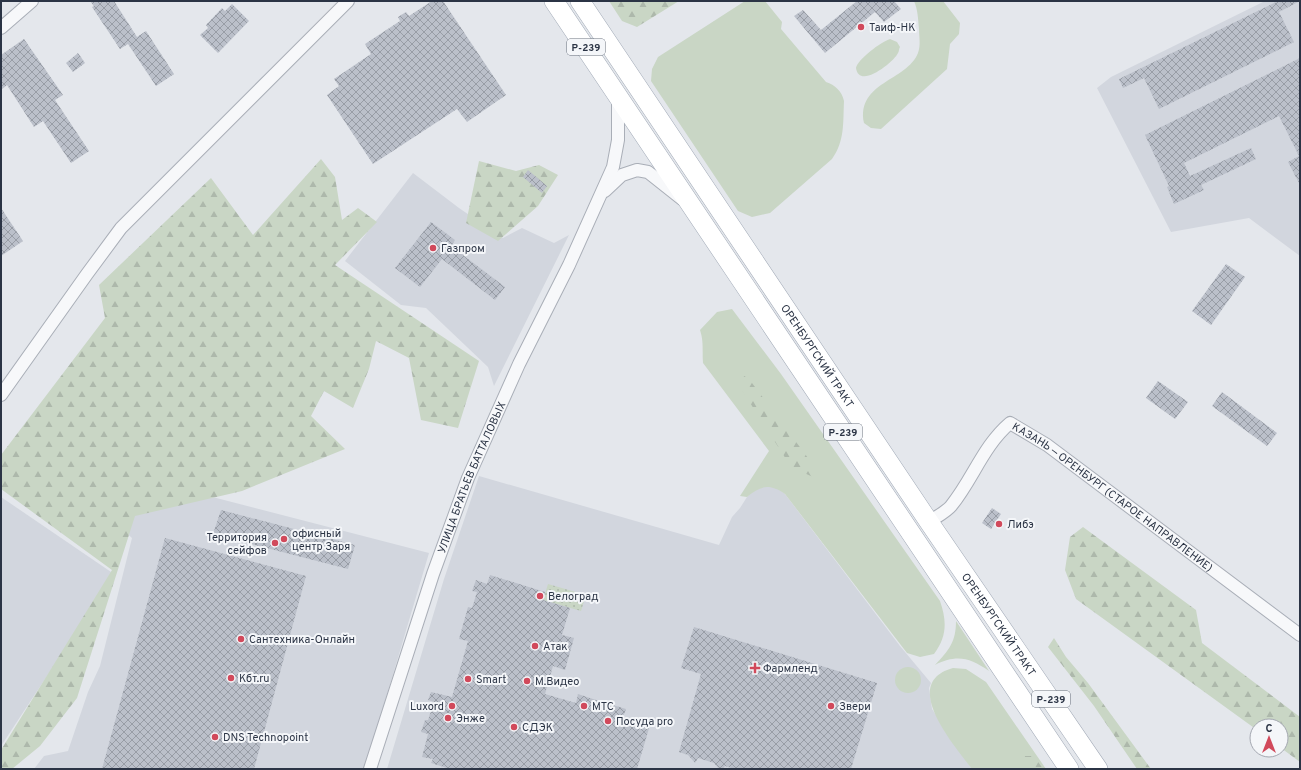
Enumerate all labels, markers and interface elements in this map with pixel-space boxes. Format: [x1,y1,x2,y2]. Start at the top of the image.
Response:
place label: Таиф-НК [869,21,915,35]
marker: Таиф-НК [856,22,866,32]
road number: Р-239 [567,39,605,55]
place label: Газпром [441,242,485,256]
marker: Газпром [428,243,438,253]
street label: ОРЕНБУРГСКИЙ ТРАКТ [777,302,856,411]
street label: УЛИЦА БРАТЬЕВ БАТТАЛОВЫХ [435,399,509,555]
street label: КАЗАНЬ — ОРЕНБУРГ (СТАРОЕ НАПРАВЛЕНИЕ) [1009,420,1215,575]
road number: Р-239 [824,424,862,440]
place label: Либэ [1007,518,1034,532]
marker: Либэ [994,519,1004,529]
place label: офисный центр Заря [292,527,350,554]
place label: Территория сейфов [206,531,267,558]
marker: офисный центр Заря [279,534,289,544]
marker: Территория сейфов [270,538,280,548]
street label: ОРЕНБУРГСКИЙ ТРАКТ [958,571,1038,679]
place label: Велоград [548,590,598,604]
marker: Велоград [535,591,545,601]
place label: Сантехника-Онлайн [249,633,355,647]
marker: Сантехника-Онлайн [236,634,246,644]
place label: Атак [543,640,568,654]
marker: Атак [530,641,540,651]
place label: Фармленд [763,662,818,676]
marker: Фармленд [750,663,760,673]
place label: Кбт.ru [239,672,270,686]
marker: Кбт.ru [226,673,236,683]
place label: Smart [476,673,507,687]
marker: Smart [463,674,473,684]
place label: М.Видео [535,675,579,689]
marker: М.Видео [522,676,532,686]
road number: Р-239 [1032,691,1070,707]
place label: Luxord [410,700,444,714]
place label: МТС [592,700,614,714]
place label: Звери [839,700,871,714]
marker: Luxord [447,701,457,711]
marker: МТС [579,701,589,711]
marker: Звери [826,701,836,711]
place label: Энже [456,712,485,726]
marker: Энже [443,713,453,723]
place label: Посуда pro [616,715,673,729]
marker: Посуда pro [603,716,613,726]
north arrow [1249,718,1289,758]
place label: СДЭК [522,721,553,735]
marker: СДЭК [509,722,519,732]
text: С [1265,722,1273,736]
place label: DNS Technopoint [223,731,308,745]
marker: DNS Technopoint [210,732,220,742]

